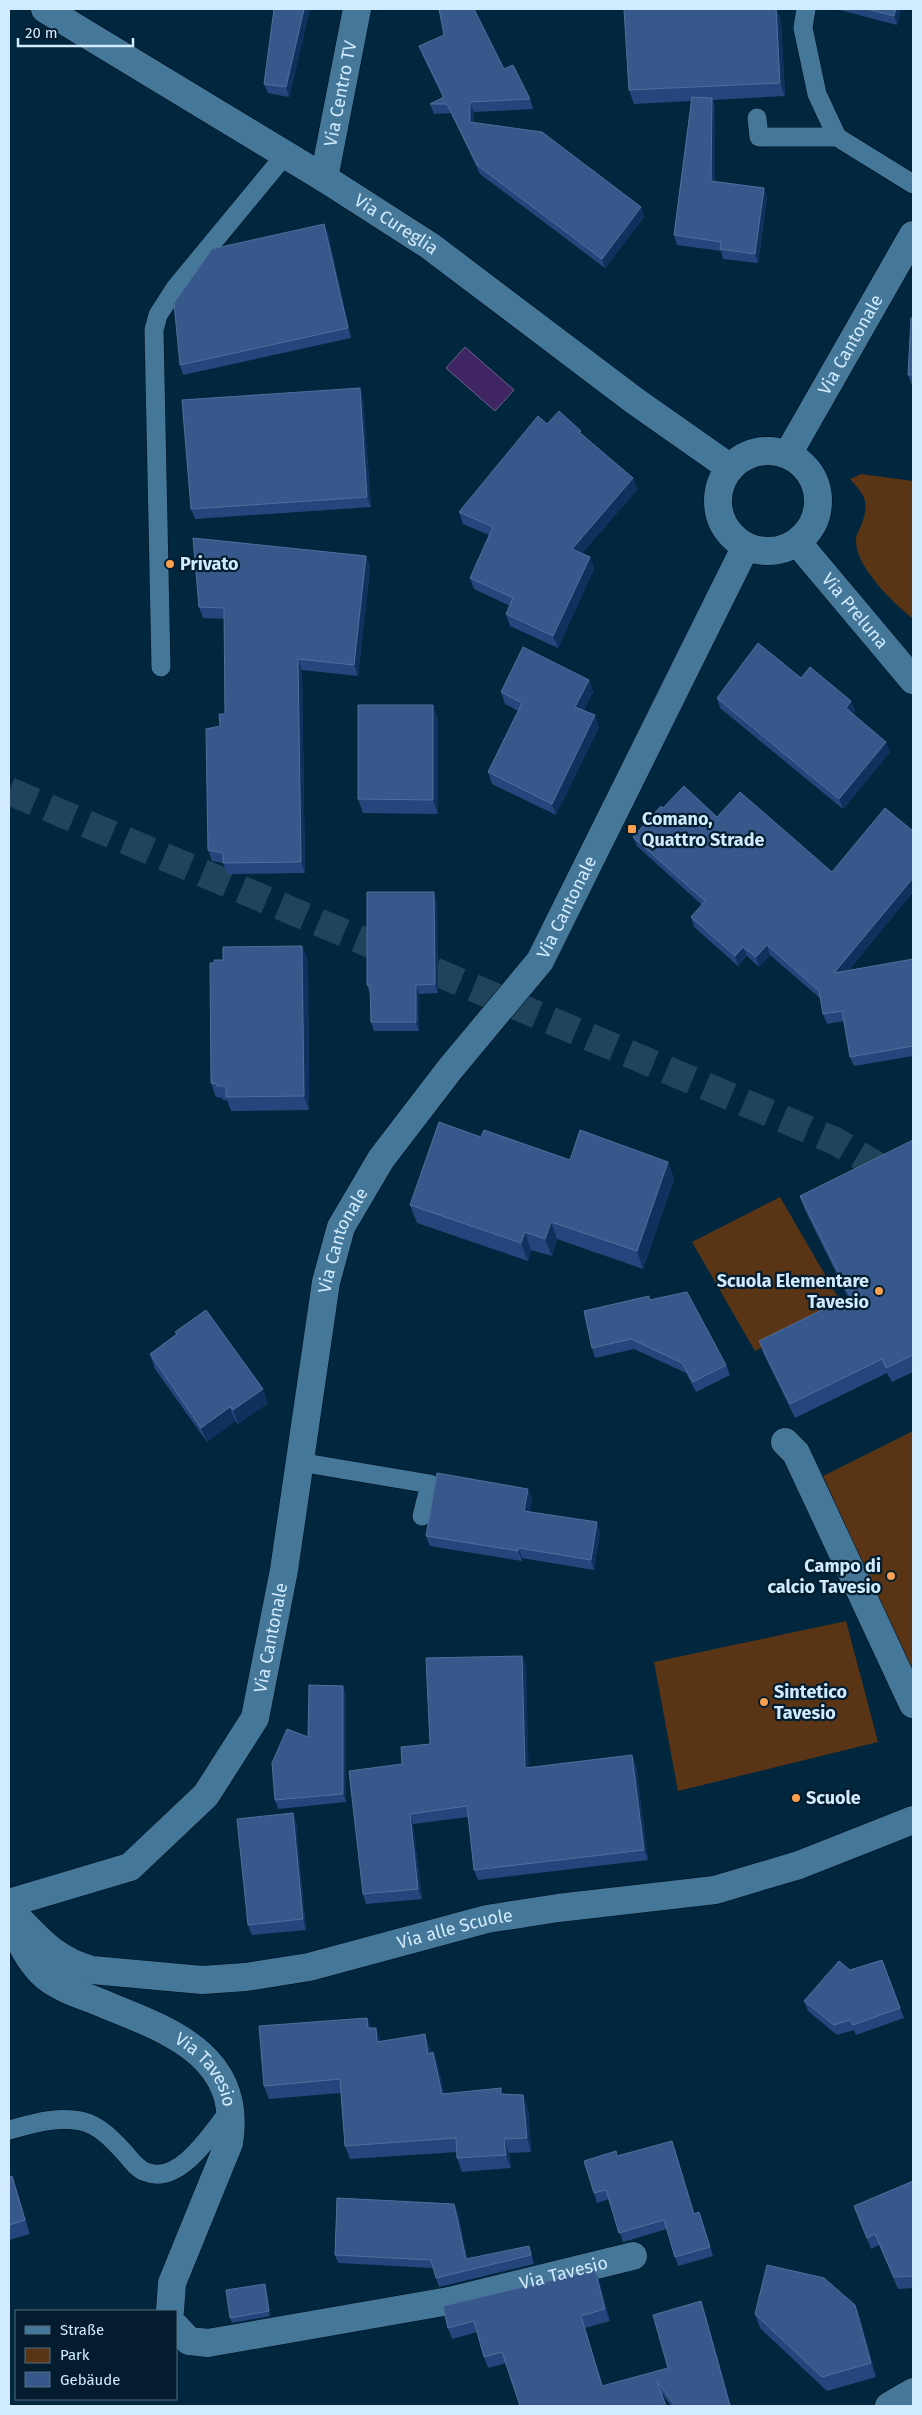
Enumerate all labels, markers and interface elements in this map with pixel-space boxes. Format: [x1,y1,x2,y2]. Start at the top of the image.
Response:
scale bar [18,15,132,47]
text: 20 m [25,24,58,42]
street label: Via Centro TV [319,39,362,148]
street label: Via Cureglia [350,189,443,259]
street label: Via Cantonale [813,291,888,399]
place label: Privato [180,553,239,575]
marker: Privato [164,558,176,570]
street label: Via Preluna [817,569,893,653]
place label: Comano, Quattro Strade [642,808,764,851]
marker: Comano, Quattro Strade [626,823,638,835]
street label: Via Cantonale [532,852,601,962]
street label: Via Cantonale [314,1184,373,1294]
place label: Scuola Elementare Tavesio [717,1270,869,1313]
marker: Scuola Elementare Tavesio [873,1285,885,1297]
place label: Campo di calcio Tavesio [767,1555,881,1598]
marker: Campo di calcio Tavesio [885,1570,897,1582]
street label: Via Cantonale [249,1581,292,1695]
place label: Sintetico Tavesio [774,1681,847,1724]
marker: Sintetico Tavesio [758,1696,770,1708]
place label: Scuole [806,1787,861,1809]
marker: Scuole [790,1792,802,1804]
street label: Via alle Scuole [395,1904,514,1954]
street label: Via Tavesio [171,2028,240,2109]
street label: Via Tavesio [517,2252,610,2294]
legend [15,2310,178,2400]
text: Straße [60,2321,104,2339]
text: Park [60,2346,90,2364]
text: Gebäude [60,2371,120,2389]

